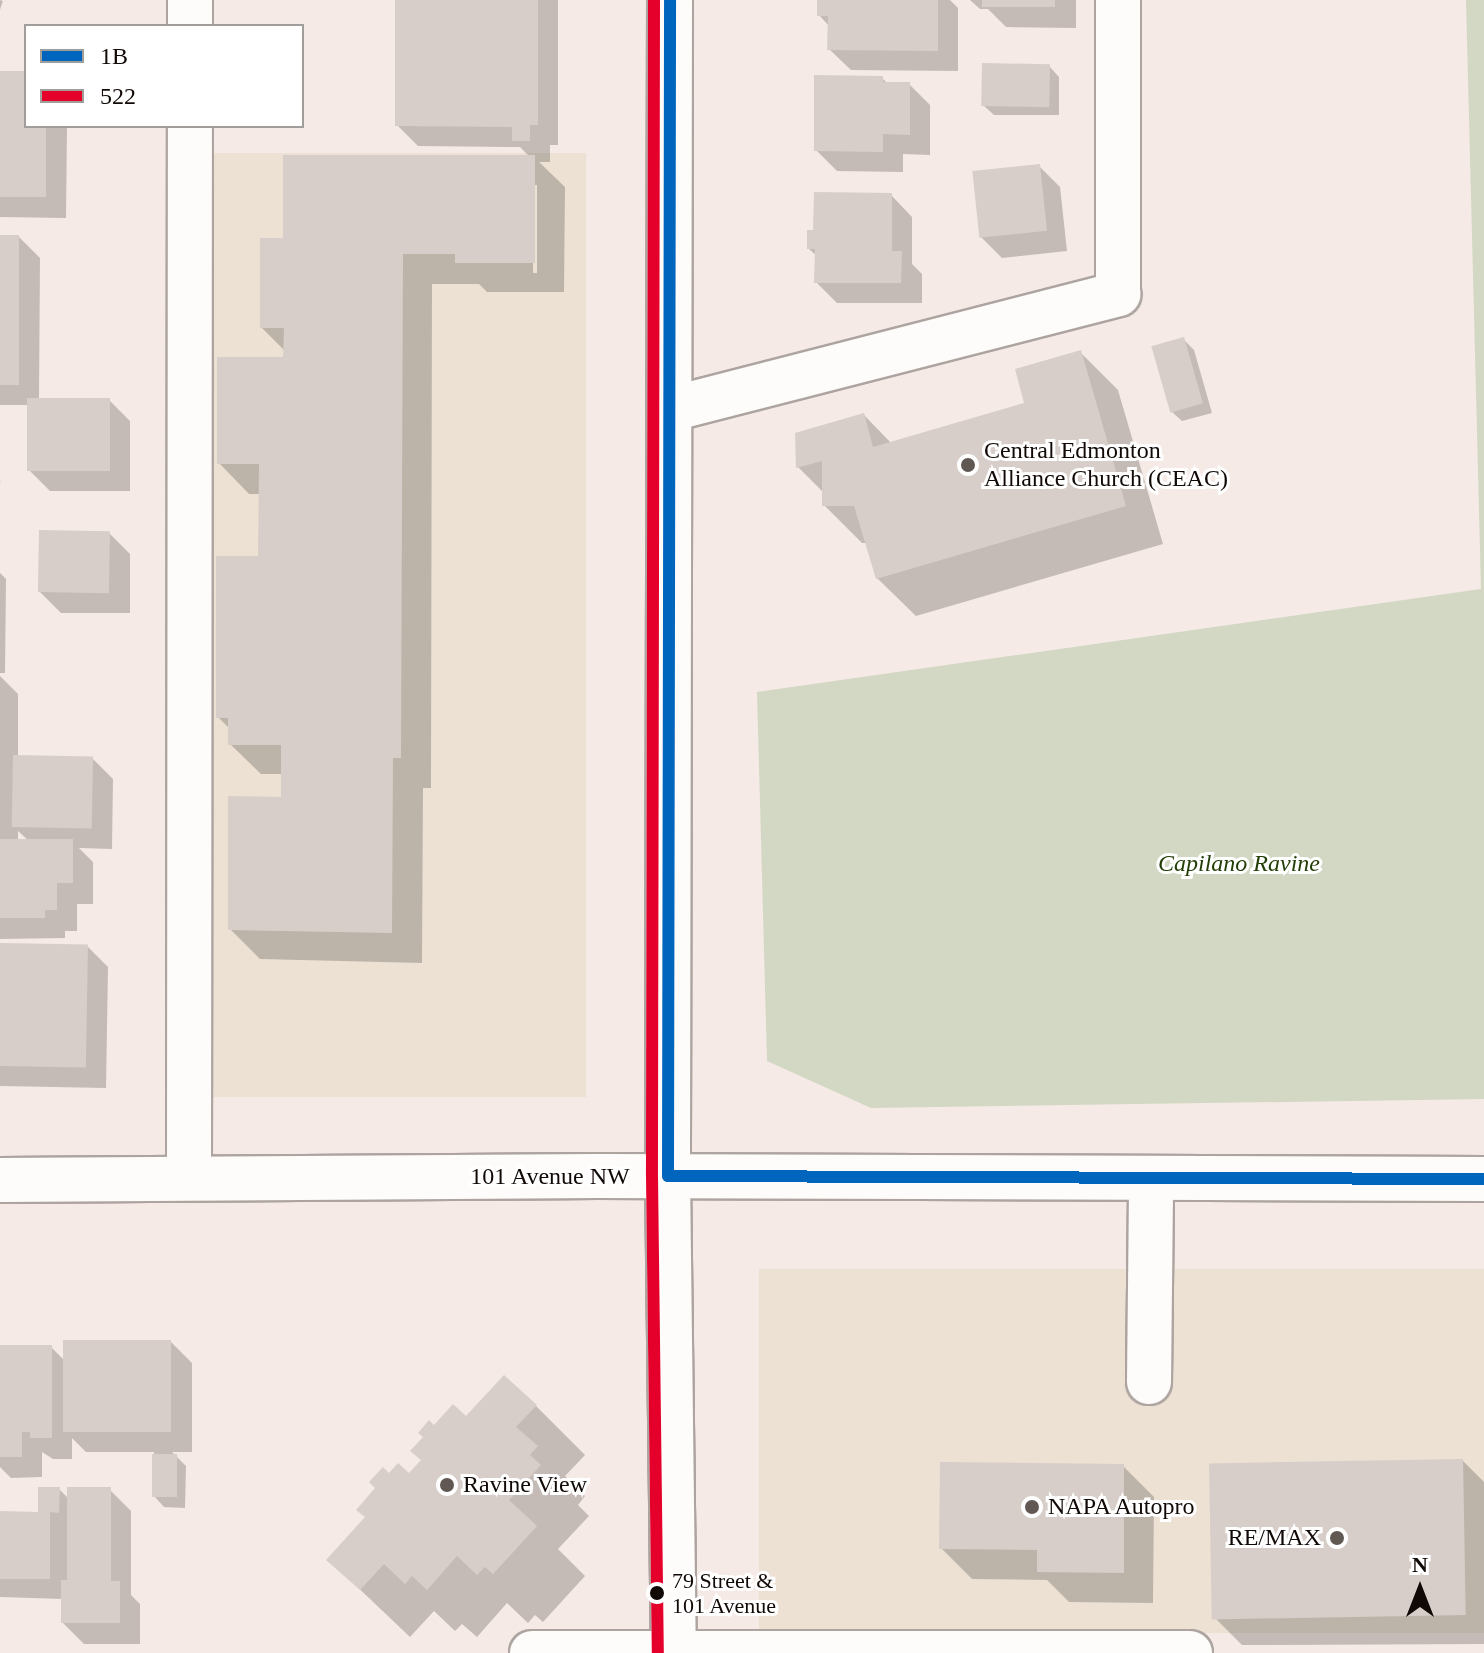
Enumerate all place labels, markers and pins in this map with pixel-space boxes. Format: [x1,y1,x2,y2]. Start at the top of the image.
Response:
place label: Central Edmonton Alliance Church (CEAC) [984,437,1228,493]
marker: Central Edmonton Alliance Church (CEAC) [959,456,977,474]
place label: Ravine View [463,1471,588,1499]
marker: Ravine View [438,1476,456,1494]
place label: NAPA Autopro [1048,1493,1197,1521]
marker: NAPA Autopro [1023,1498,1041,1516]
place label: RE/MAX [1228,1524,1321,1552]
marker: RE/MAX [1328,1529,1346,1547]
place label: 79 Street & 101 Avenue [672,1567,777,1618]
marker: 79 Street & 101 Avenue [649,1585,665,1601]

